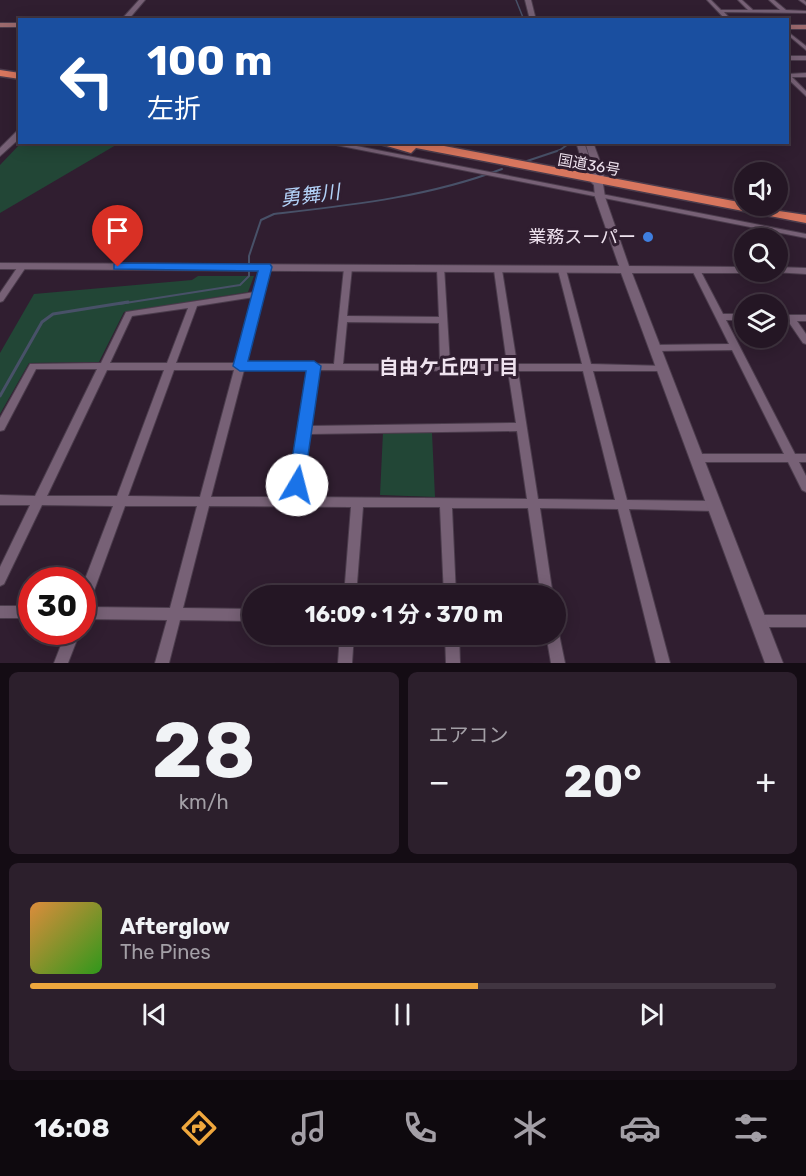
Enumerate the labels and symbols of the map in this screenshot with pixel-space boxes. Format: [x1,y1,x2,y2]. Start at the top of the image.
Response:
street label: 国道36号 [556,151,622,179]
water label: 勇舞川 [279,179,343,211]
pin [92,205,143,267]
place label: 業務スーパー [528,226,636,248]
marker: 業務スーパー [641,230,655,244]
district label: 自由ケ丘四丁目 [379,355,519,379]
position arrow [265,453,329,517]
speed limit sign: 30 [18,567,96,645]

